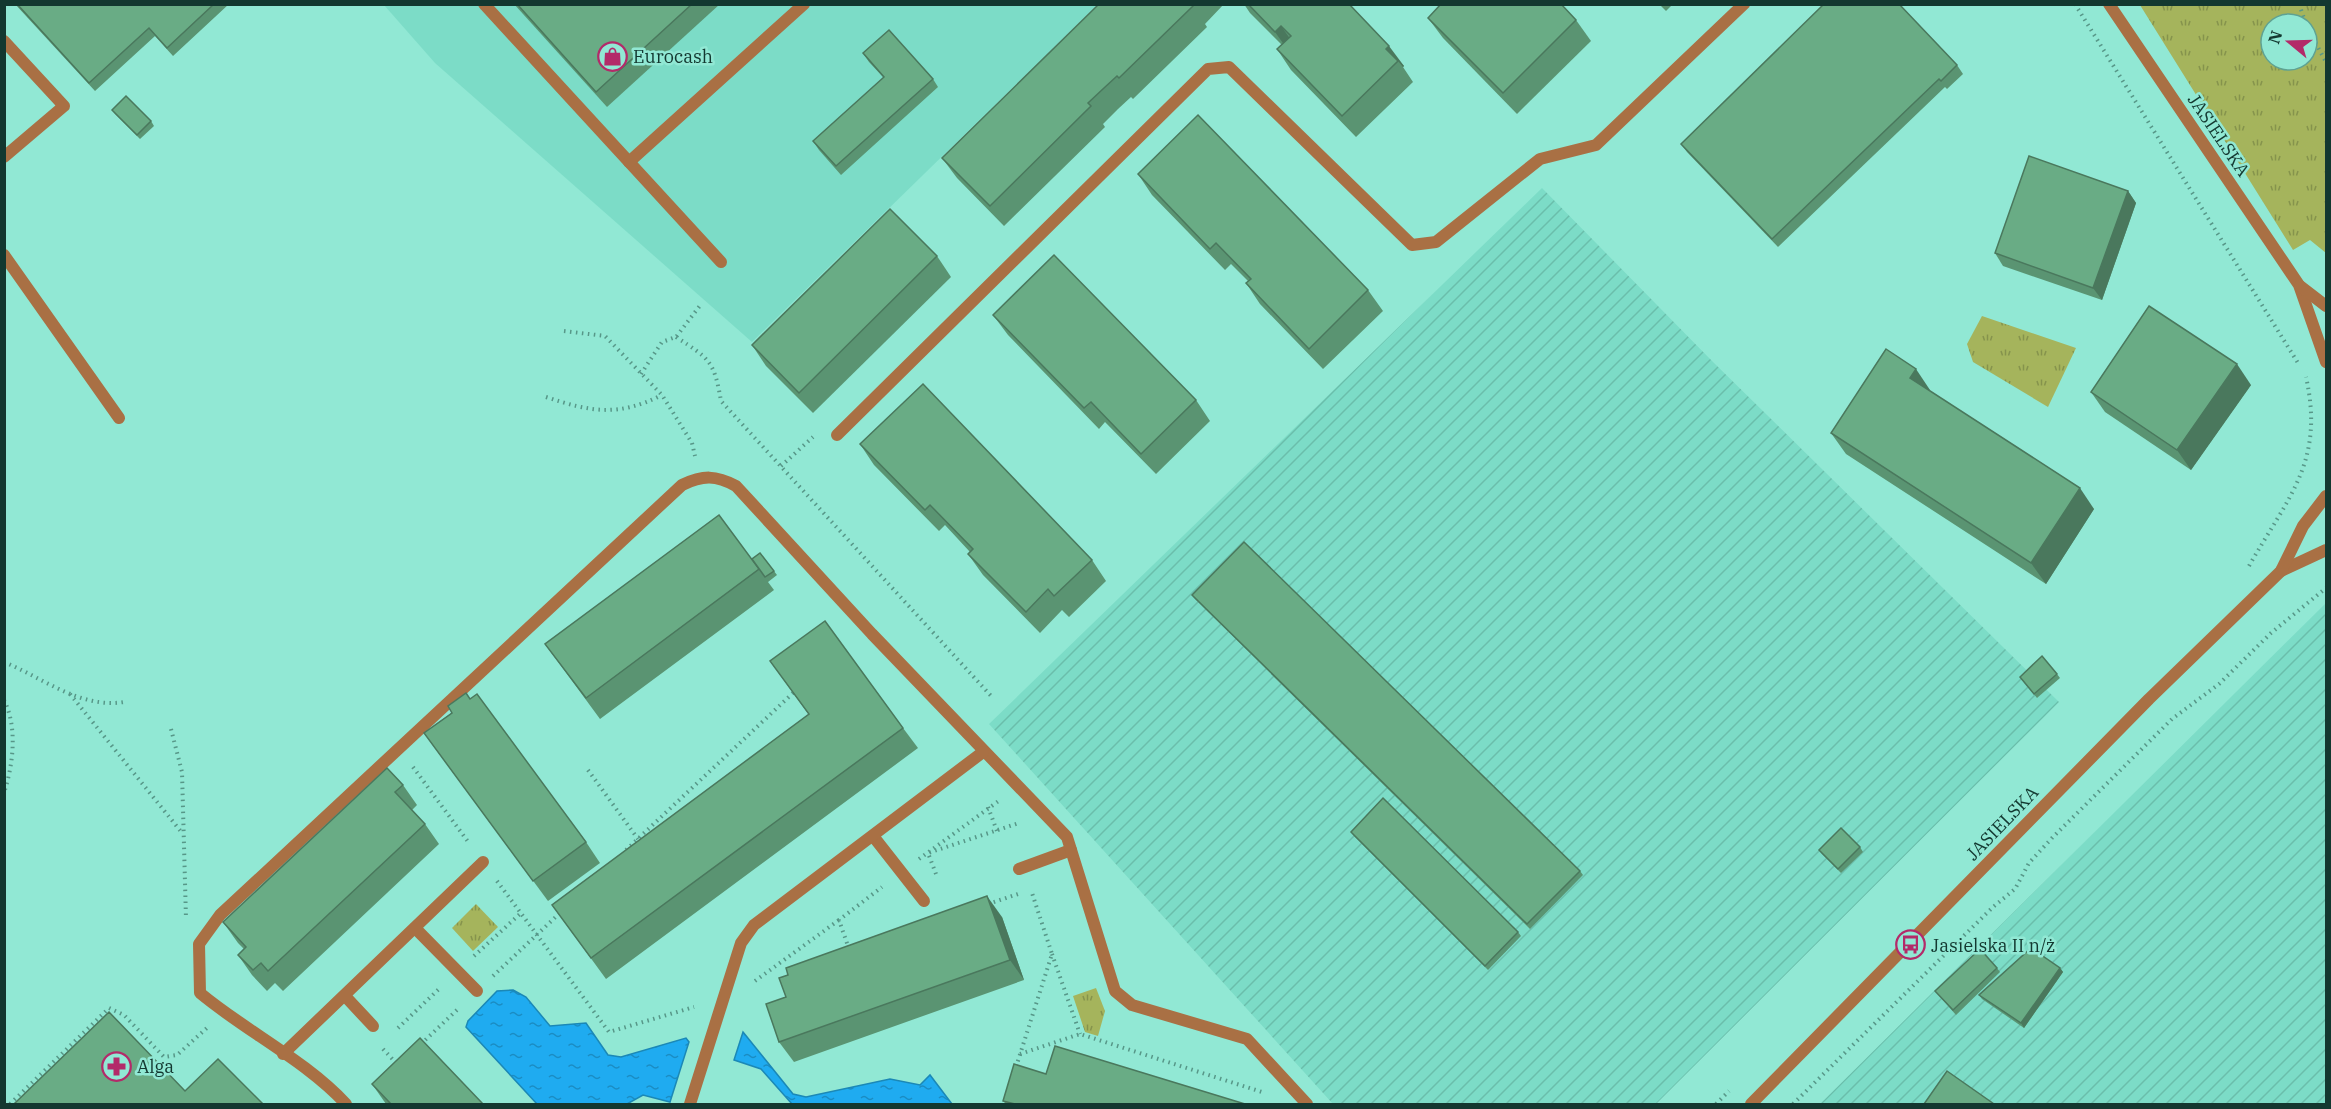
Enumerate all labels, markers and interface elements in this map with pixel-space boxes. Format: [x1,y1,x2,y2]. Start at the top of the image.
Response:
north arrow [2259,12,2319,72]
text: N [2263,28,2286,46]
shop icon: Eurocash [596,40,628,72]
place label: Eurocash [633,45,713,68]
street label: JASIELSKA [2183,89,2255,181]
street label: JASIELSKA [1961,780,2044,865]
bus stop icon: Jasielska II n/ż [1894,929,1926,961]
place label: Jasielska II n/ż [1931,934,2055,957]
pharmacy icon: Alga [100,1050,132,1082]
place label: Alga [137,1055,174,1078]

